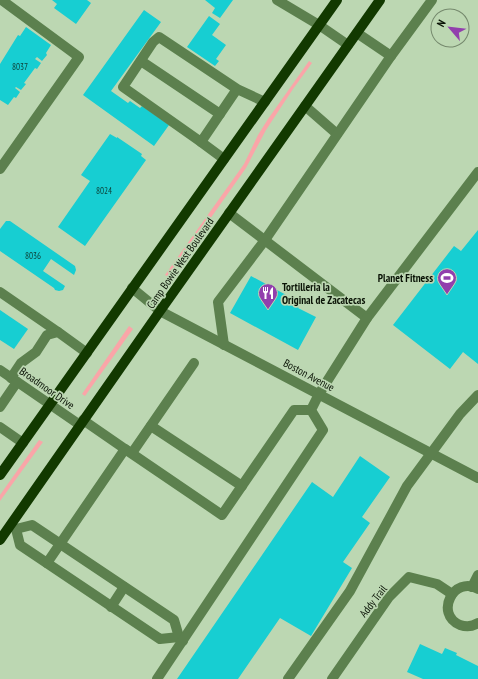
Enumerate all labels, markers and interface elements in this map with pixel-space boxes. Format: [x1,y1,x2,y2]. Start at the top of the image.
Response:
north arrow [430,8,470,48]
text: N [434,17,449,29]
house number: 8037 [12,61,28,72]
house number: 8024 [96,185,112,196]
street label: Camp Bowie West Boulevard [143,215,217,311]
house number: 8036 [25,250,41,261]
sports icon: Planet Fitness [436,267,458,295]
place label: Planet Fitness [378,271,433,285]
place label: Tortilleria la Original de Zacatecas [282,280,365,307]
restaurant icon: Tortilleria la Original de Zacatecas [257,282,279,310]
street label: Boston Avenue [281,356,337,395]
street label: Broadmoor Drive [17,364,78,412]
street label: Addy Trail [356,582,390,620]

